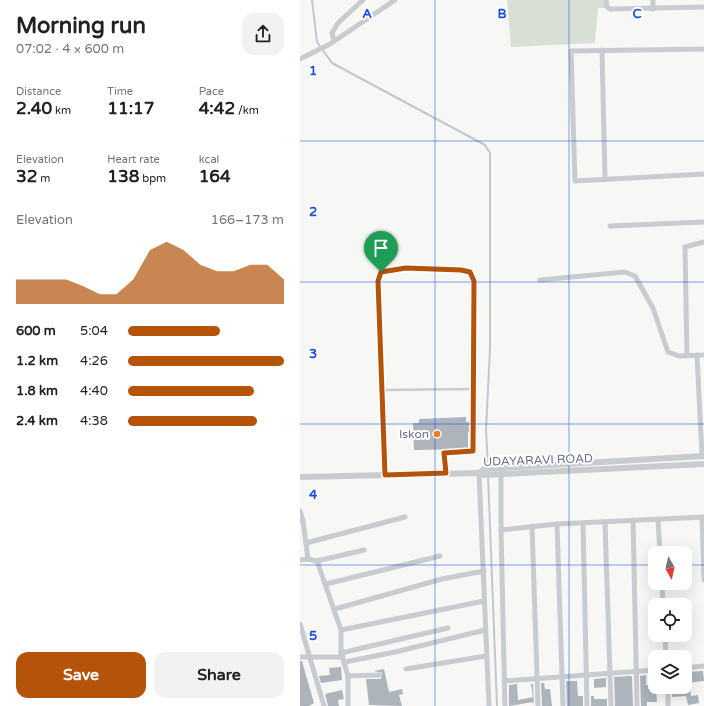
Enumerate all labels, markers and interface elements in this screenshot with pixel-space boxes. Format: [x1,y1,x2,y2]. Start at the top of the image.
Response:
text: A [362,6,372,22]
text: B [497,6,507,22]
text: C [632,6,642,22]
text: Morning run [16,13,146,39]
button: share [242,13,284,55]
text: 07:02 · 4 × 600 m [16,41,124,57]
text: 1 [309,63,317,79]
text: Distance [16,85,61,98]
text: Time [107,85,133,98]
text: Pace [199,85,224,98]
text: 2.40 [16,98,52,119]
text: 11:17 [107,98,154,119]
text: 4:42 [199,98,235,119]
text: km [52,104,71,117]
text: /km [235,104,259,117]
text: Elevation [16,153,64,166]
text: Heart rate [107,153,160,166]
text: kcal [199,153,219,166]
text: 32 [16,166,37,187]
text: 138 [107,166,139,187]
text: 164 [199,166,231,187]
text: m [37,172,50,185]
text: bpm [139,172,166,185]
text: 2 [309,204,317,220]
text: Elevation [16,212,73,228]
text: 166–173 m [211,212,284,228]
pin [364,231,398,272]
icon: arrive [370,237,392,259]
text: 600 m [16,323,56,339]
text: 5:04 [80,323,108,339]
text: 3 [309,346,317,362]
text: 1.2 km [16,353,58,369]
text: 4:26 [80,353,108,369]
text: 1.8 km [16,383,58,399]
text: 4:40 [80,383,108,399]
text: 2.4 km [16,413,58,429]
text: 4:38 [80,413,108,429]
place label: Iskon [399,427,429,441]
marker: Iskon [432,429,442,439]
street label: UDAYARAVI ROAD [483,451,593,469]
text: 4 [309,487,318,503]
north arrow [648,546,692,590]
map controls [648,546,692,694]
button: locate [648,598,692,642]
text: 5 [309,628,317,644]
button: layers [648,650,692,694]
button: Save [16,652,146,698]
button: Share [154,652,284,698]

